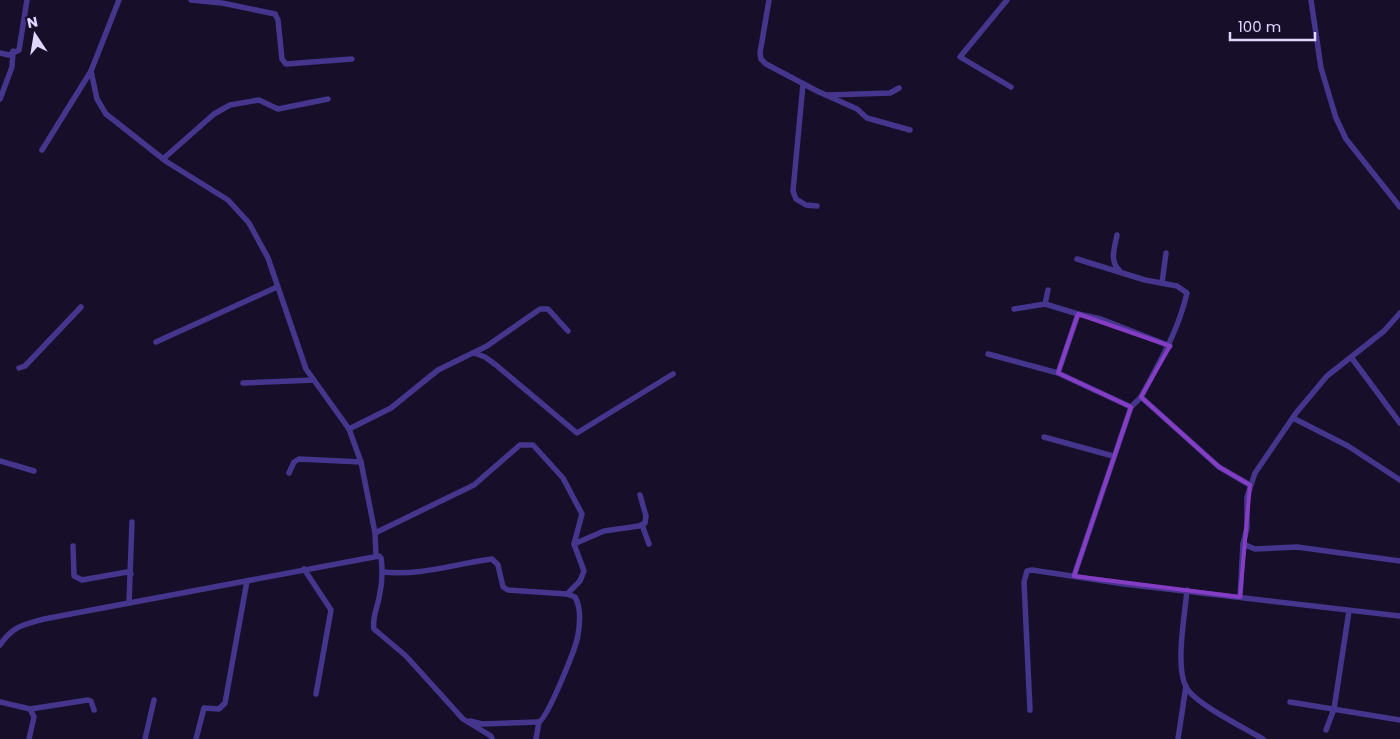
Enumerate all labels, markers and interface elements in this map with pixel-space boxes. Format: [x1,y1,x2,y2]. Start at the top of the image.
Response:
north arrow [10,10,60,60]
scale bar [1230,10,1315,42]
text: N [25,11,40,33]
text: 100 m [1238,16,1281,37]

